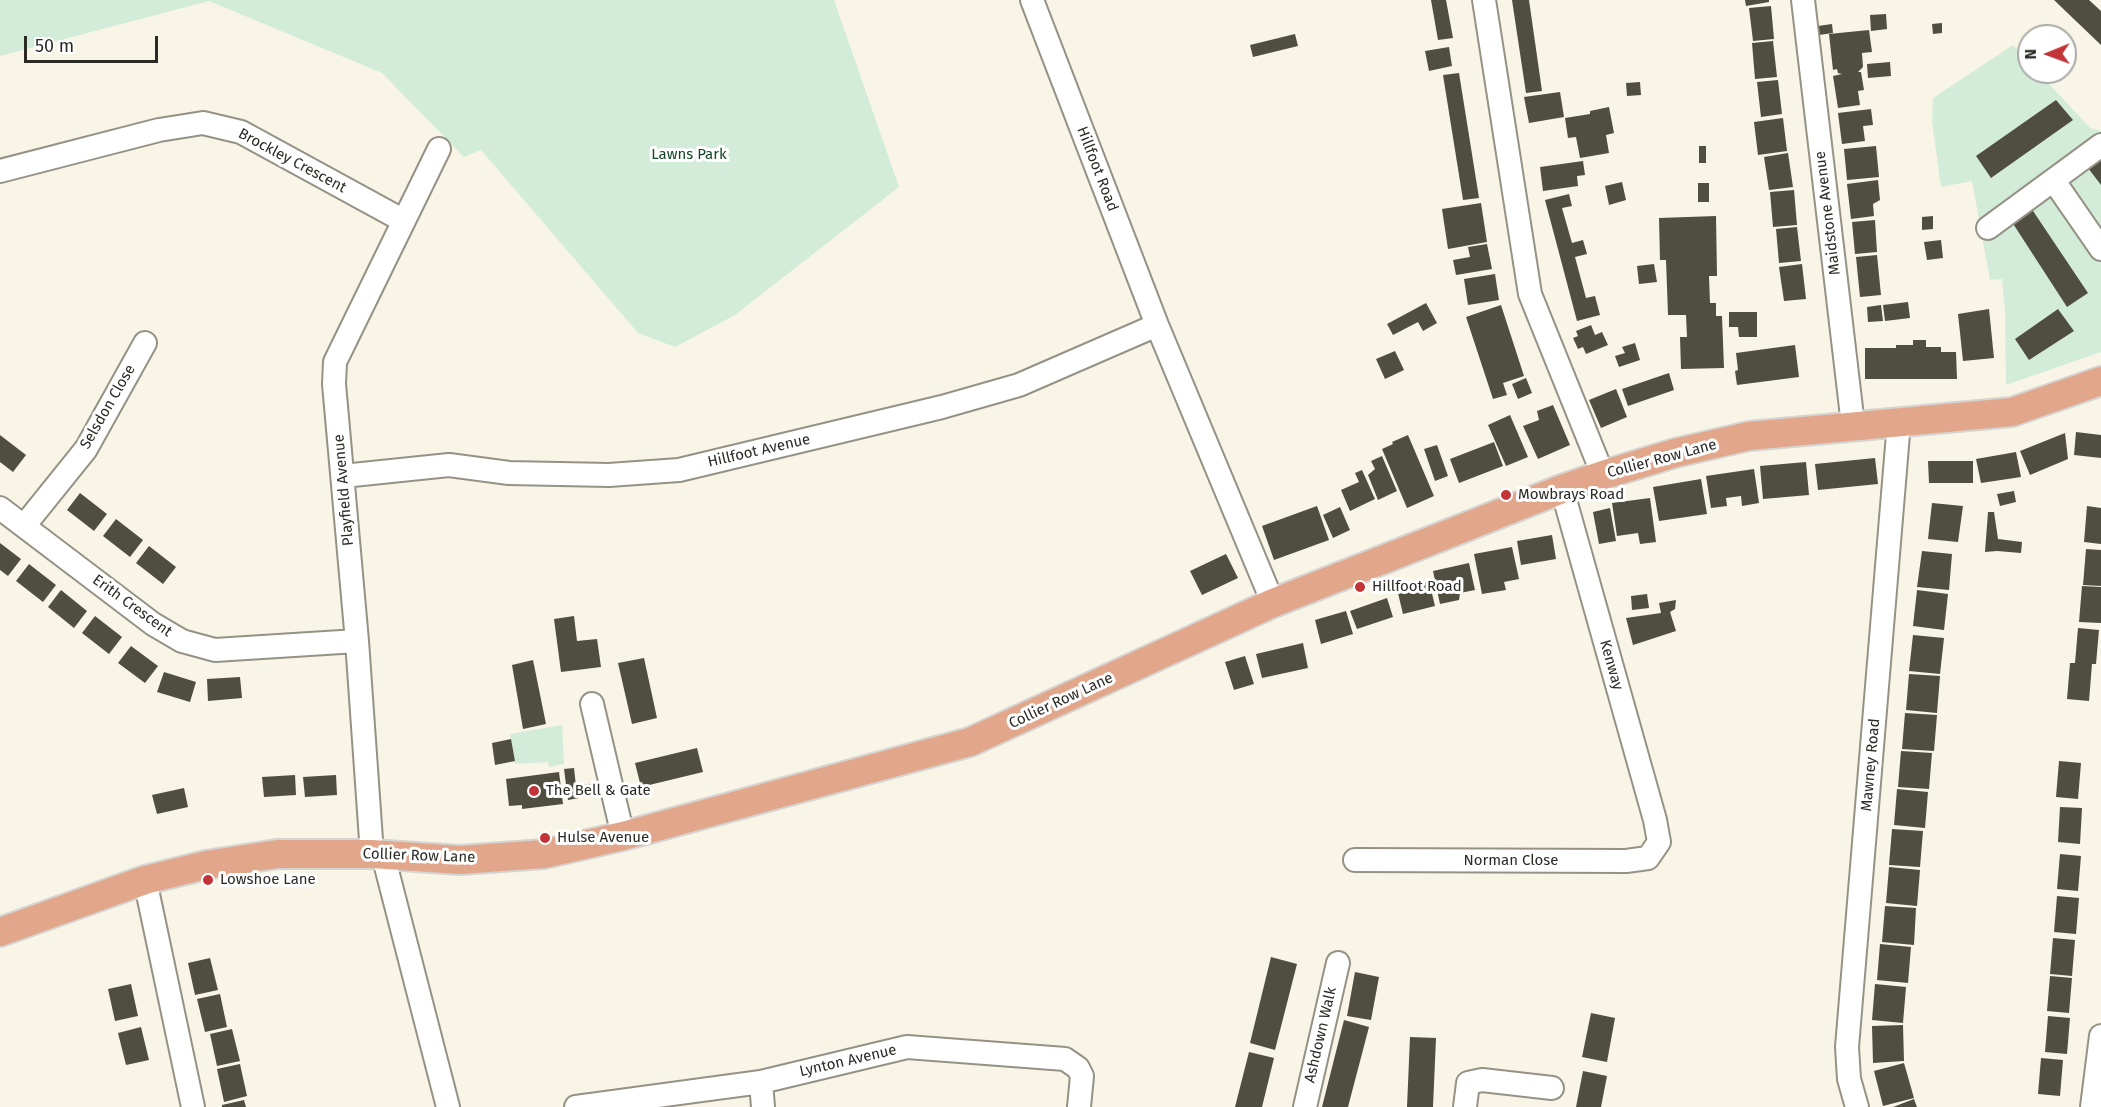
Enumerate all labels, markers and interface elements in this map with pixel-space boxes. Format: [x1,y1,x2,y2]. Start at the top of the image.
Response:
scale bar [27,24,160,62]
north arrow [2017,24,2077,84]
text: 50 m [35,35,74,57]
text: N [2021,49,2040,60]
street label: Hillfoot Road [1073,124,1121,214]
street label: Brockley Crescent [235,125,349,197]
park label: Lawns Park [651,146,727,164]
street label: Maidstone Avenue [1811,150,1845,276]
street label: Selsdon Close [77,361,139,453]
street label: Hillfoot Avenue [706,430,812,472]
street label: Playfield Avenue [330,433,358,547]
street label: Collier Row Lane [1605,436,1719,482]
place label: Mowbrays Road [1518,486,1624,504]
marker: Mowbrays Road [1499,488,1513,502]
street label: Erith Crescent [89,571,175,641]
place label: Hillfoot Road [1372,578,1462,596]
marker: Hillfoot Road [1353,580,1367,594]
street label: Kenway [1595,638,1627,692]
street label: Collier Row Lane [1006,669,1116,733]
street label: Mawney Road [1858,718,1884,812]
place label: The Bell & Gate [546,782,651,800]
marker: The Bell & Gate [527,784,541,798]
place label: Hulse Avenue [557,829,649,847]
marker: Hulse Avenue [538,831,552,845]
street label: Collier Row Lane [362,845,476,867]
street label: Norman Close [1463,852,1559,870]
place label: Lowshoe Lane [220,871,316,889]
marker: Lowshoe Lane [201,873,215,887]
street label: Ashdown Walk [1301,985,1341,1085]
street label: Lynton Avenue [798,1041,898,1081]

